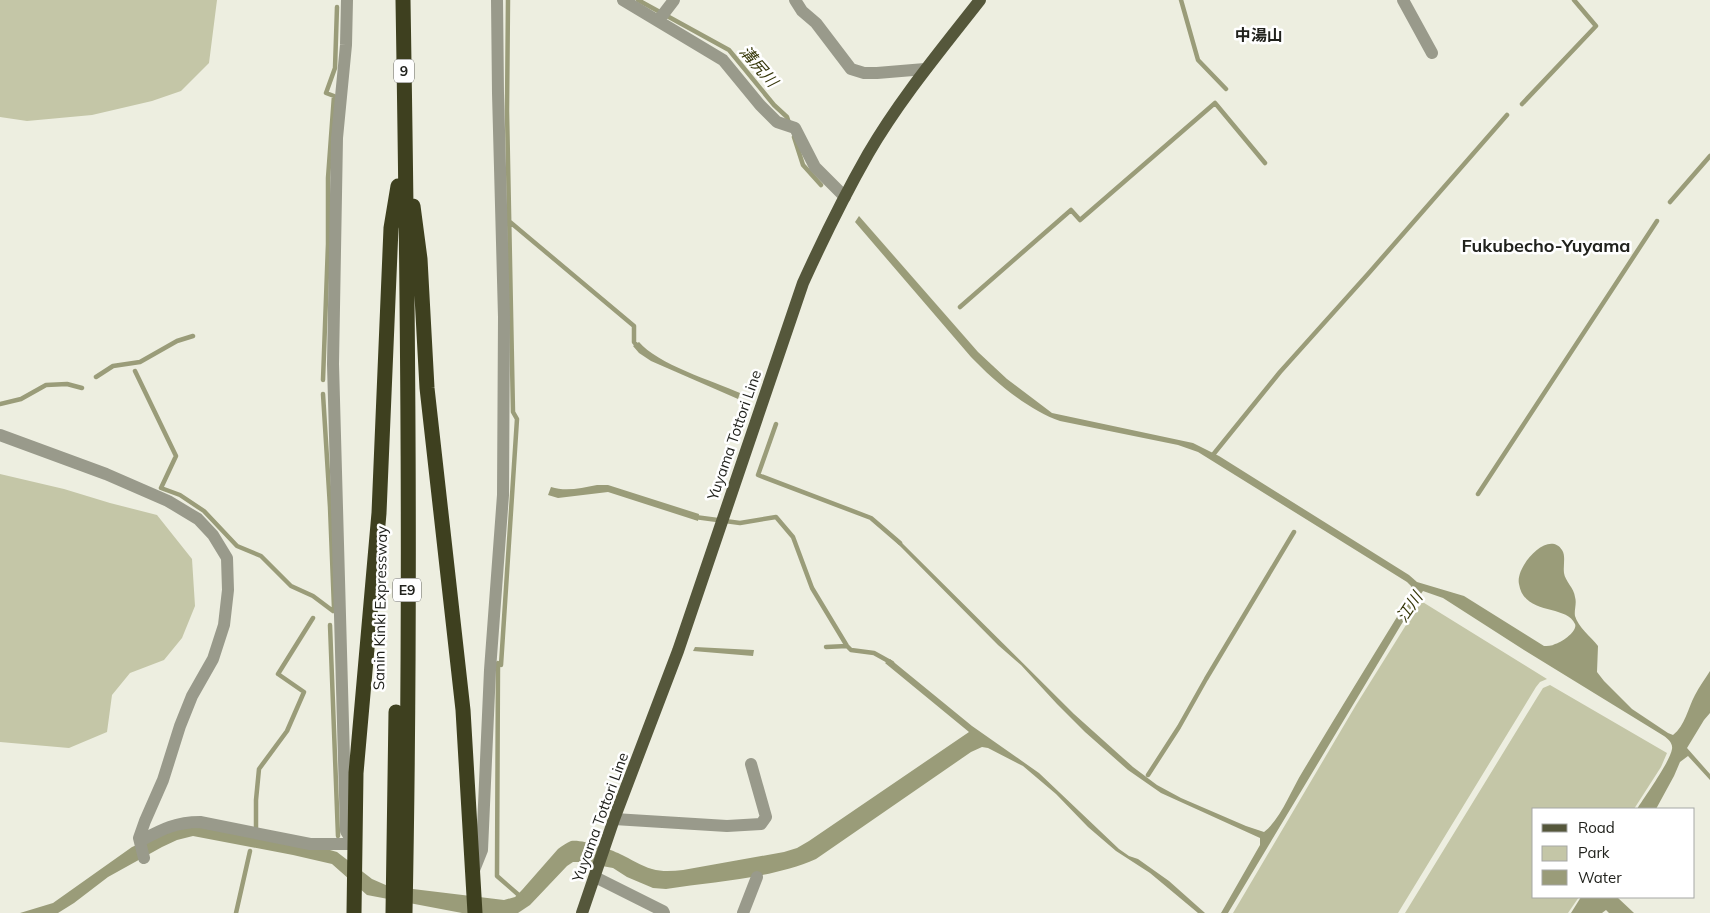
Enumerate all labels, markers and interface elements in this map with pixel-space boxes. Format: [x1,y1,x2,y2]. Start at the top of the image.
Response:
district label: 中湯山 [1235,25,1283,45]
water label: 溝尻川 [736,41,784,92]
road number: 9 [394,59,414,82]
district label: Fukubecho-Yuyama [1461,234,1631,257]
street label: Yuyama Tottori Line [702,367,765,504]
street label: Sanin Kinki Expressway [369,526,391,690]
road number: E9 [393,578,421,602]
water label: 江川 [1392,586,1427,626]
street label: Yuyama Tottori Line [567,750,632,885]
legend [1532,808,1695,898]
text: Road [1578,818,1615,837]
text: Park [1578,843,1610,862]
text: Water [1578,868,1622,887]

